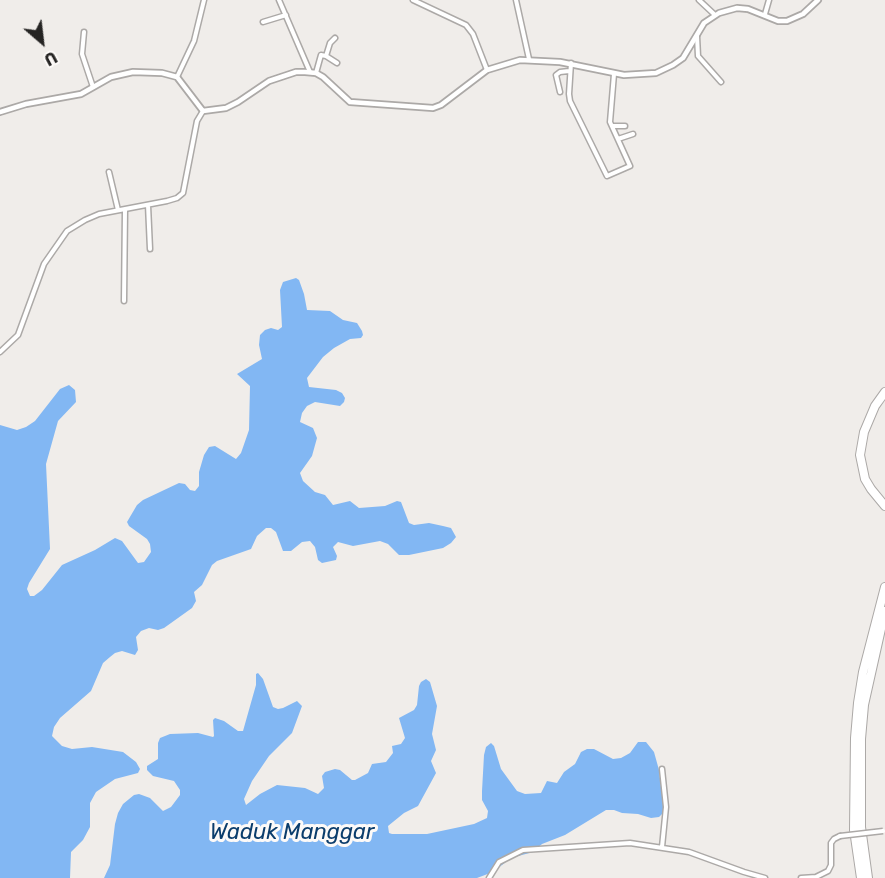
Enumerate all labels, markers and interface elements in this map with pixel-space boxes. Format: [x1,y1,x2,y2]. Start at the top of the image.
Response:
north arrow [12,12,72,72]
text: U [41,47,60,69]
water label: Waduk Manggar [210,820,374,846]

